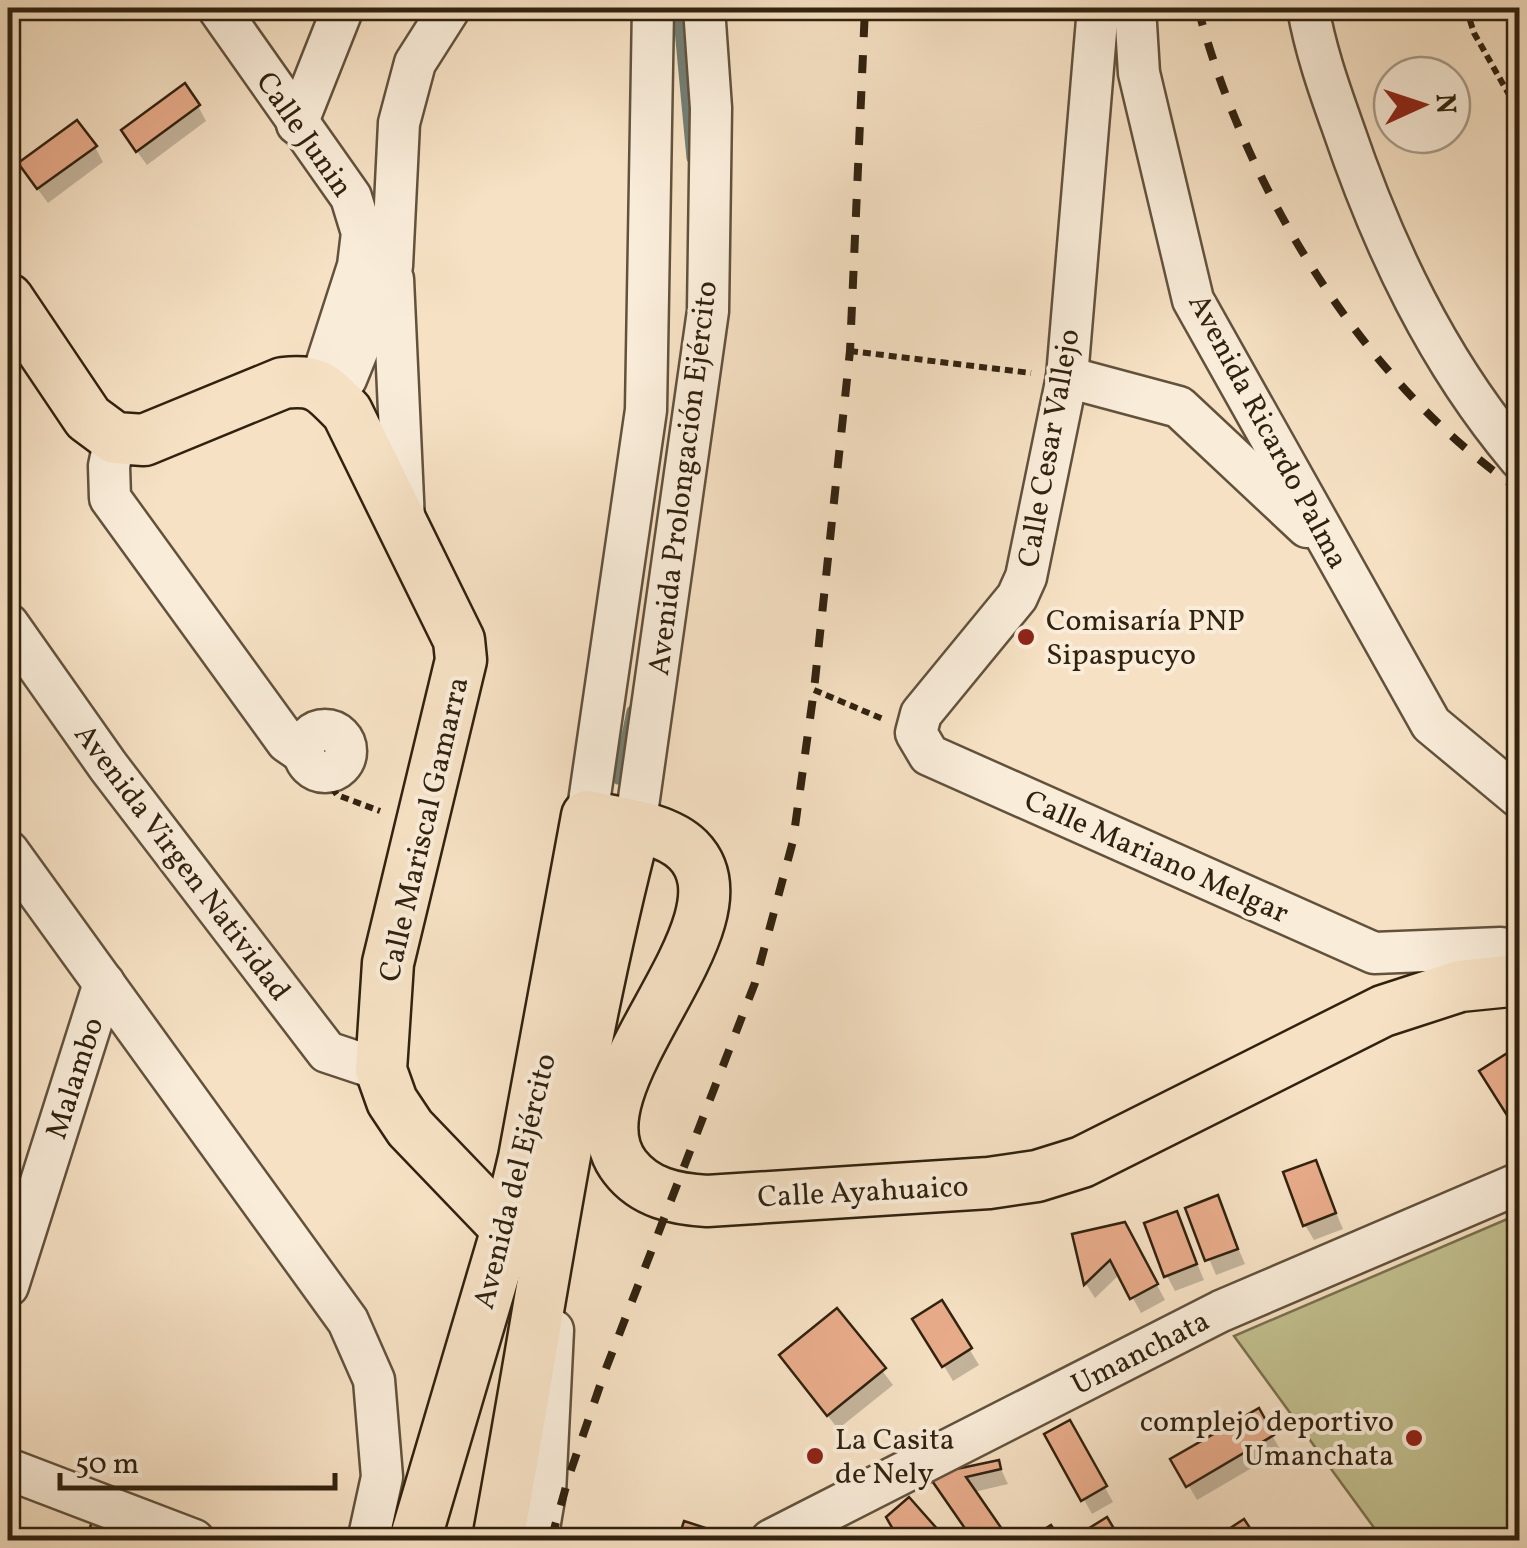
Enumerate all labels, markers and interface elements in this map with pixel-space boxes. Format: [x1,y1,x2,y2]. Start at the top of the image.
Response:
north arrow [1372,55,1472,155]
street label: Calle Junin [245,64,362,206]
text: N [1424,93,1464,115]
street label: Avenida Prolongación Ejército [639,279,729,678]
street label: Avenida Ricardo Palma [1177,287,1358,577]
street label: Calle Cesar Vallejo [1008,326,1092,571]
place label: Comisaría PNP Sipaspucyo [1046,601,1245,677]
marker: Comisaría PNP Sipaspucyo [1015,626,1037,648]
street label: Calle Mariscal Gamarra [369,673,480,986]
street label: Avenida Virgen Natividad [63,716,300,1010]
street label: Calle Mariano Melgar [1017,781,1295,935]
street label: Malambo [37,1012,115,1145]
street label: Avenida del Ejército [464,1049,568,1314]
street label: Calle Ayahuaico [756,1166,970,1219]
street label: Umanchata [1064,1301,1217,1407]
place label: complejo deportivo Umanchata [1140,1402,1394,1478]
place label: La Casita de Nely [835,1420,955,1496]
marker: complejo deportivo Umanchata [1403,1427,1425,1449]
scale bar [60,1428,335,1490]
text: 50 m [75,1444,139,1486]
marker: La Casita de Nely [804,1445,826,1467]

